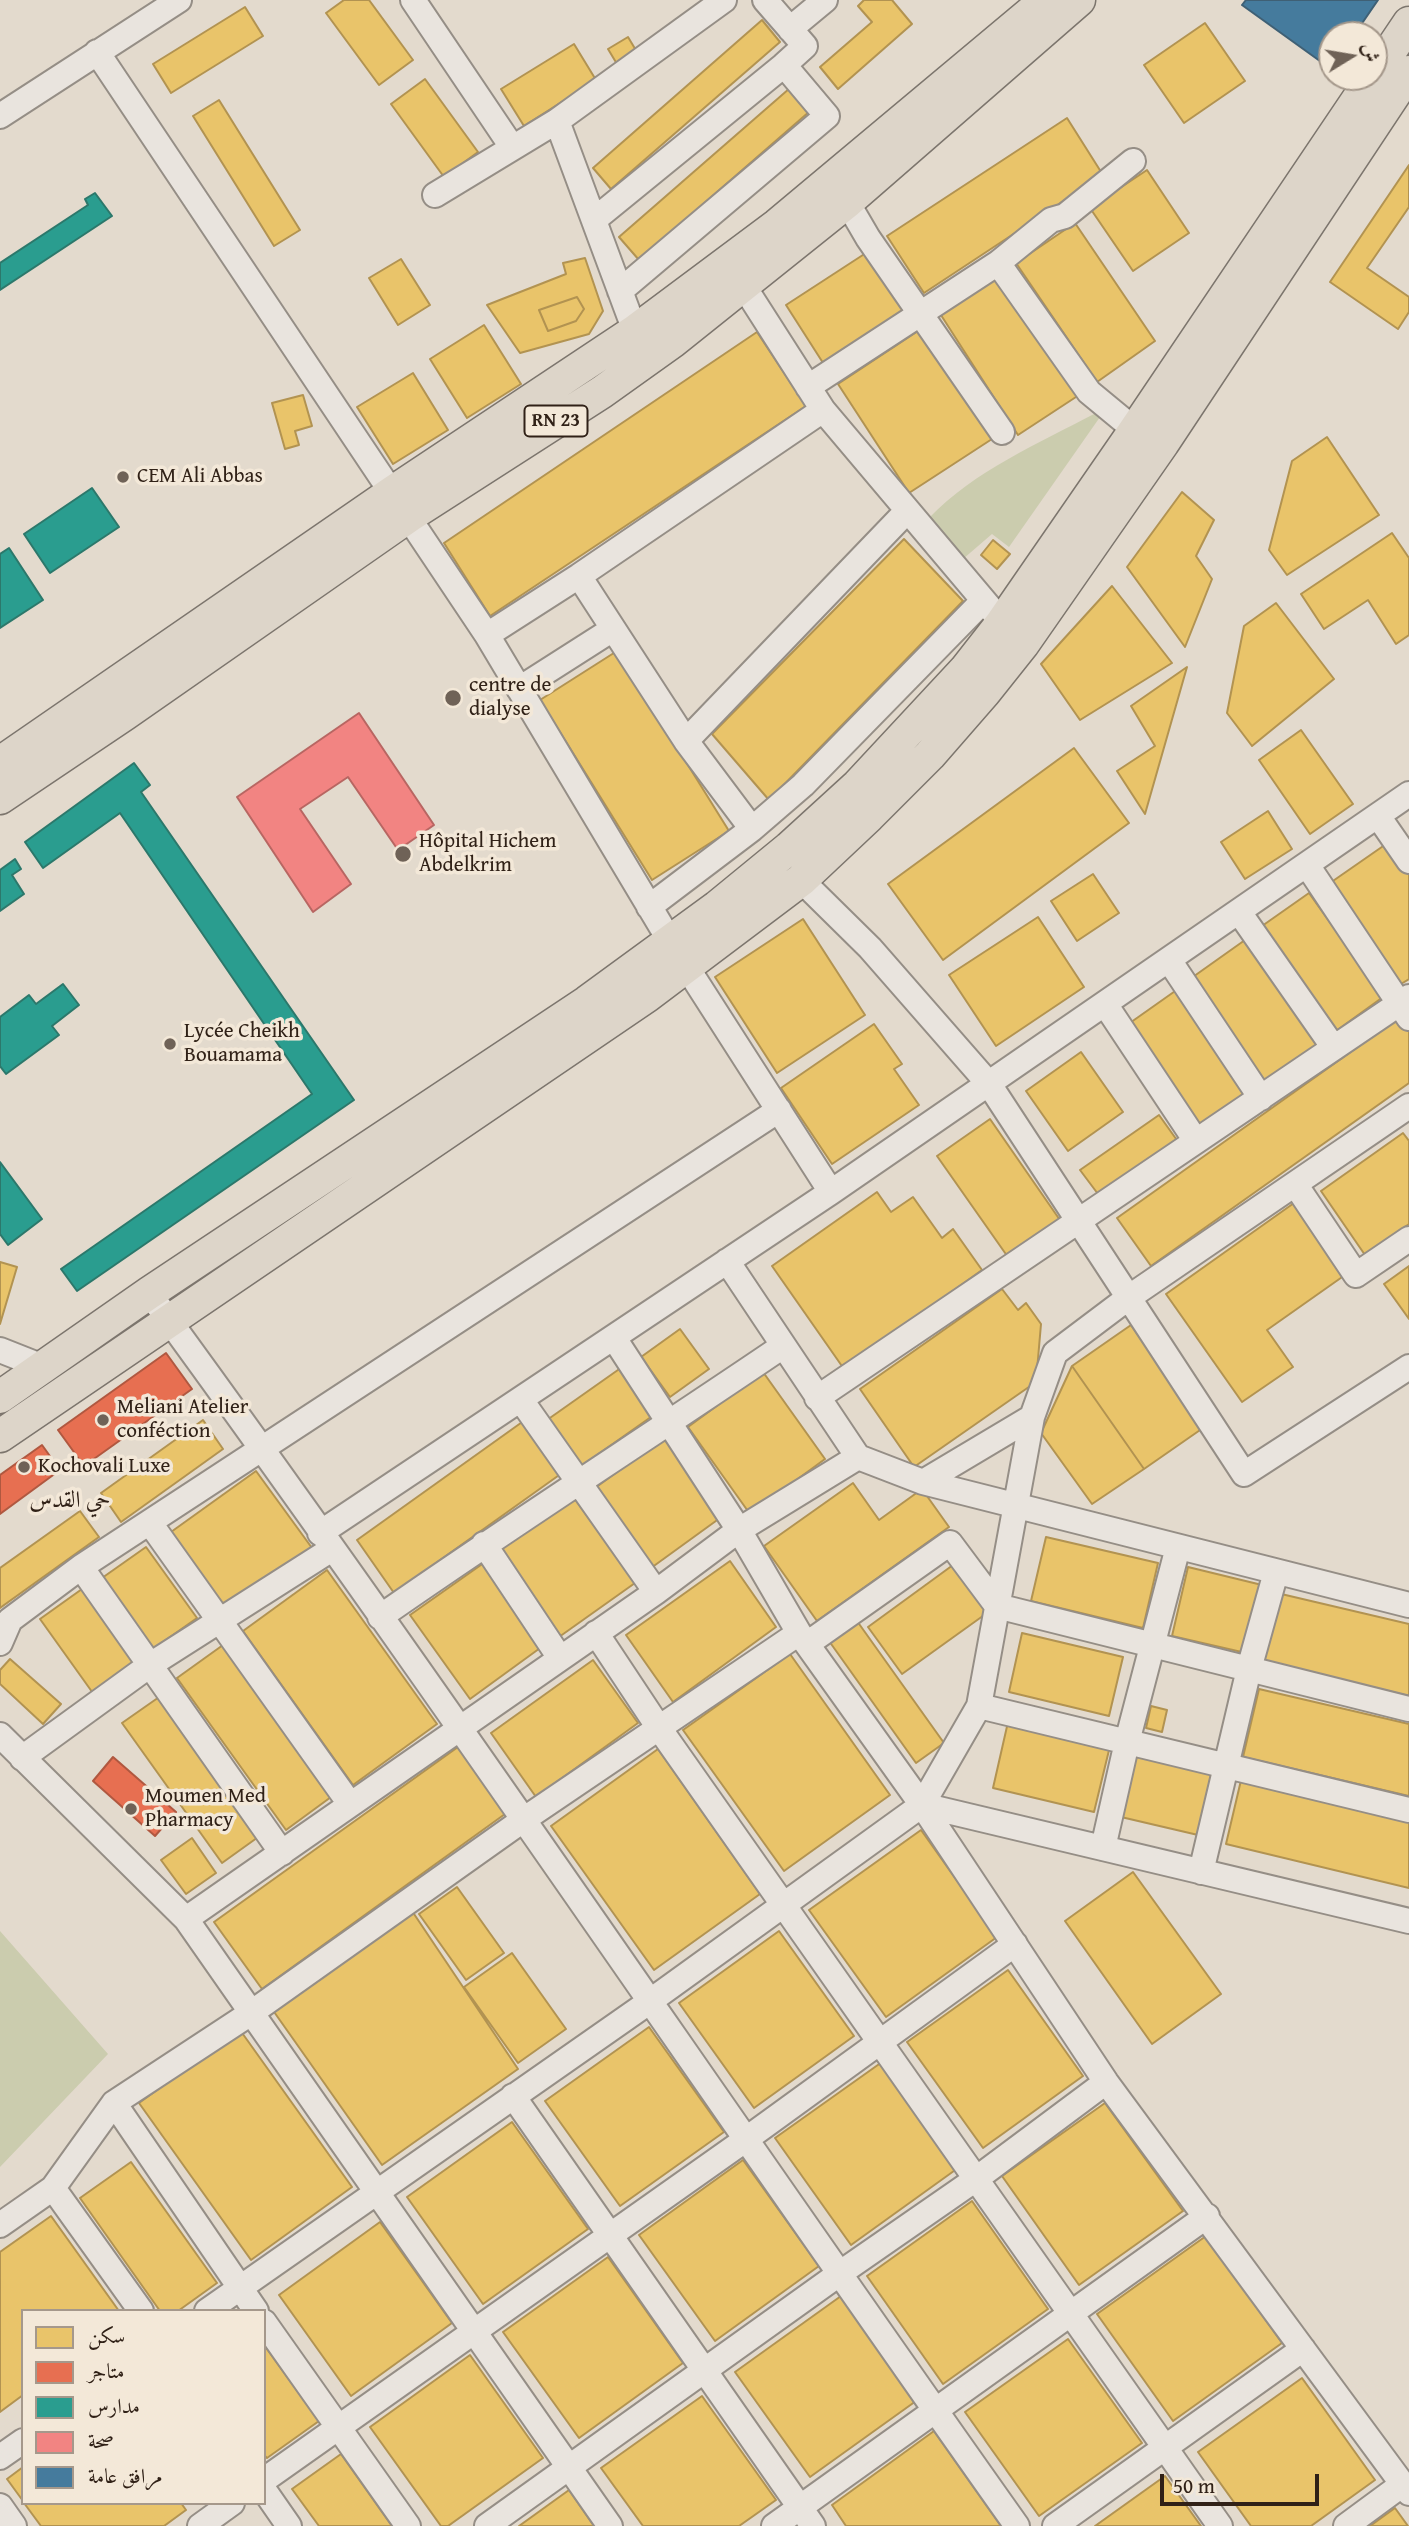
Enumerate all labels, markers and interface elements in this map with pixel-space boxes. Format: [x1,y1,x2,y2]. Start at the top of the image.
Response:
north arrow [1318,21,1388,91]
text: ش [1356,40,1387,64]
road number: RN 23 [524,406,588,436]
place label: CEM Ali Abbas [137,464,263,490]
marker: CEM Ali Abbas [115,469,131,485]
place label: centre de dialyse [469,673,551,723]
marker: centre de dialyse [443,688,463,708]
place label: Hôpital Hichem Abdelkrim [419,829,556,879]
marker: Hôpital Hichem Abdelkrim [393,844,413,864]
place label: Lycée Cheikh Bouamama [184,1019,300,1069]
marker: Lycée Cheikh Bouamama [162,1036,178,1052]
place label: Meliani Atelier conféction [117,1395,248,1445]
marker: Meliani Atelier conféction [95,1412,111,1428]
place label: Kochovali Luxe [38,1454,170,1480]
marker: Kochovali Luxe [16,1459,32,1475]
district label: حي القدس [29,1487,111,1515]
place label: Moumen Med Pharmacy [145,1784,266,1834]
marker: Moumen Med Pharmacy [123,1801,139,1817]
legend [21,2309,266,2505]
text: سكن [88,2320,125,2351]
text: متاجر [88,2355,125,2386]
text: مدارس [88,2390,140,2421]
text: صحة [88,2425,114,2456]
text: مرافق عامة [88,2460,162,2491]
scale bar [1164,2460,1323,2504]
text: 50 m [1173,2470,1215,2501]

